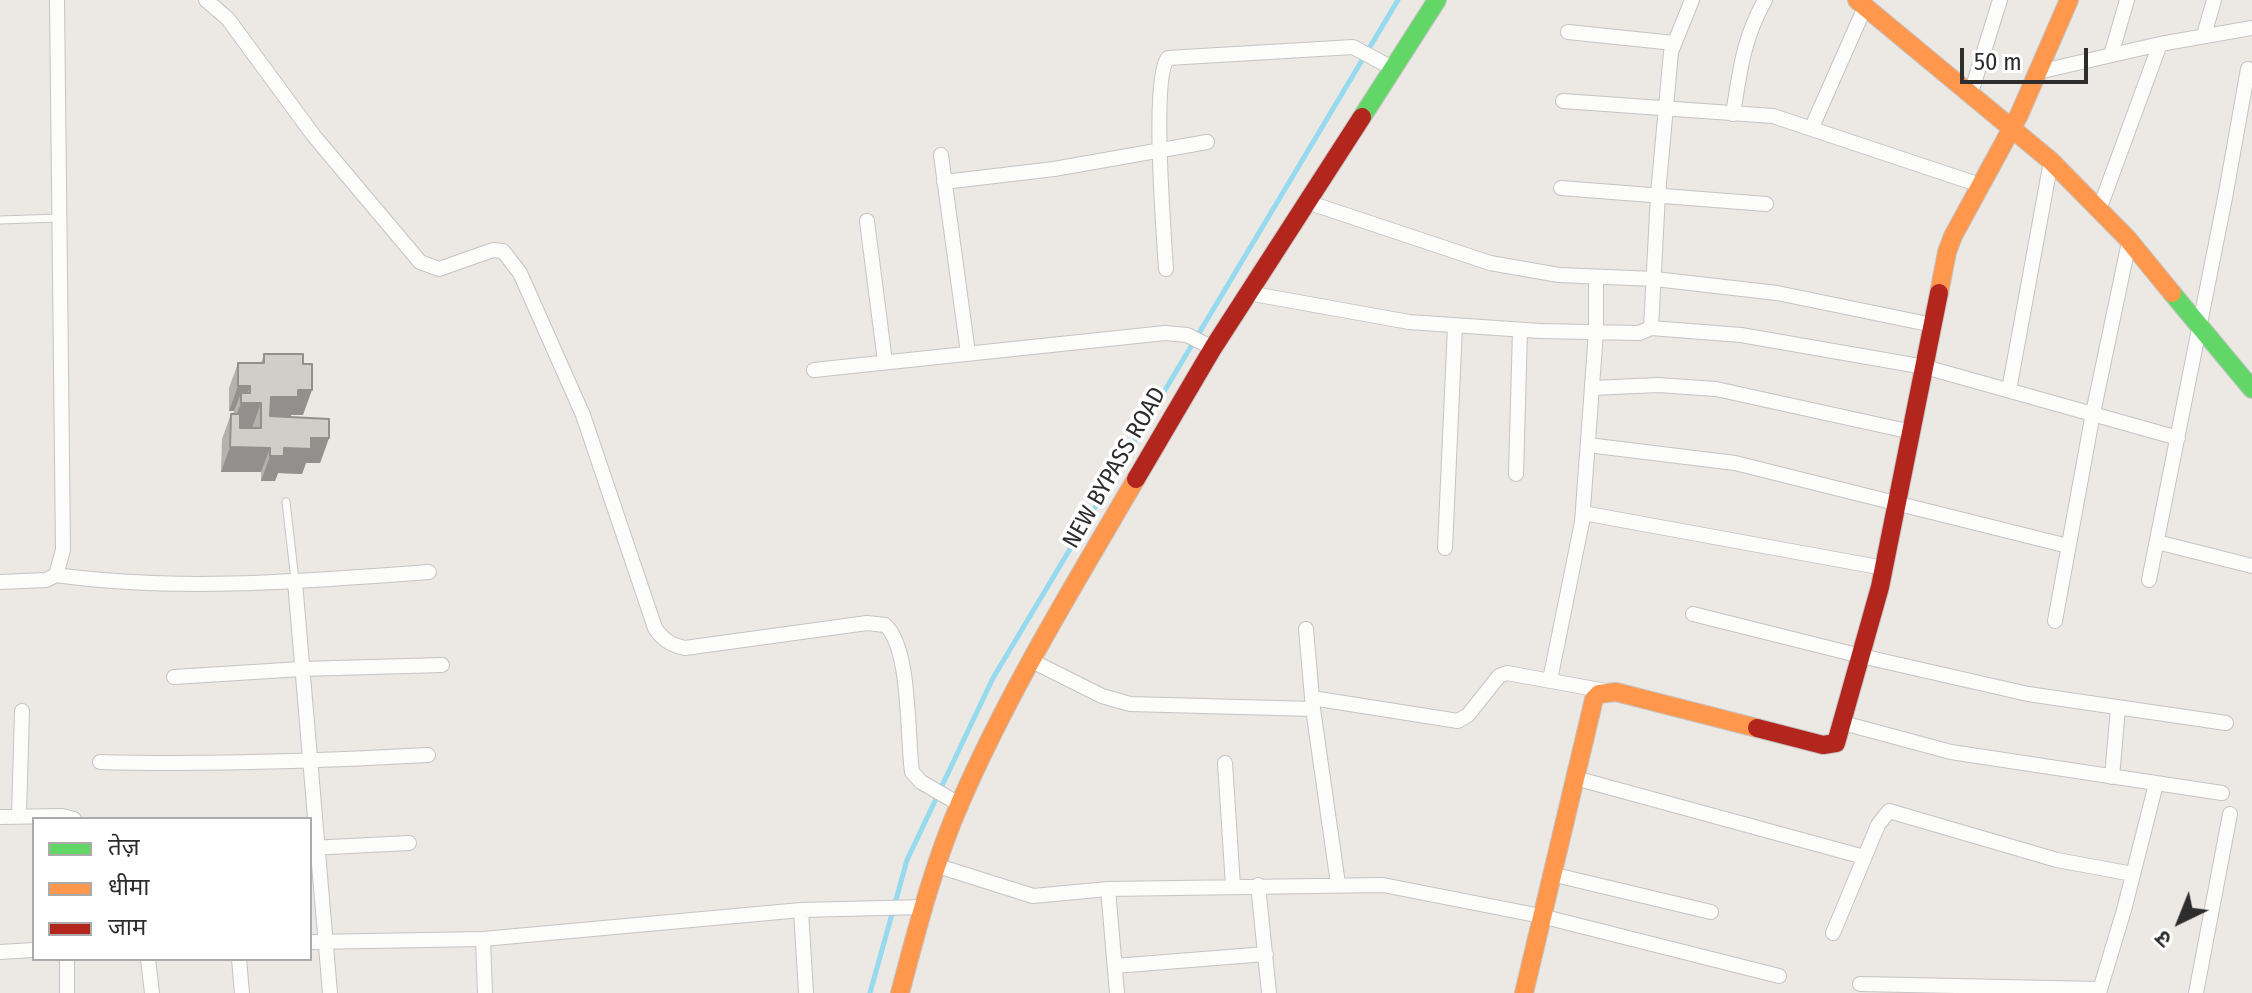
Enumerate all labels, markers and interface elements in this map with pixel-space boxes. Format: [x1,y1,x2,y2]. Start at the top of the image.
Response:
scale bar [1964,32,2092,82]
text: 50 m [1974,48,2022,76]
street label: NEW BYPASS ROAD [1057,382,1173,554]
legend [32,817,312,961]
text: तेज़ [108,833,140,861]
text: धीमा [108,873,150,901]
north arrow [2140,881,2220,961]
text: जाम [108,913,146,941]
text: उ [2149,925,2177,953]

